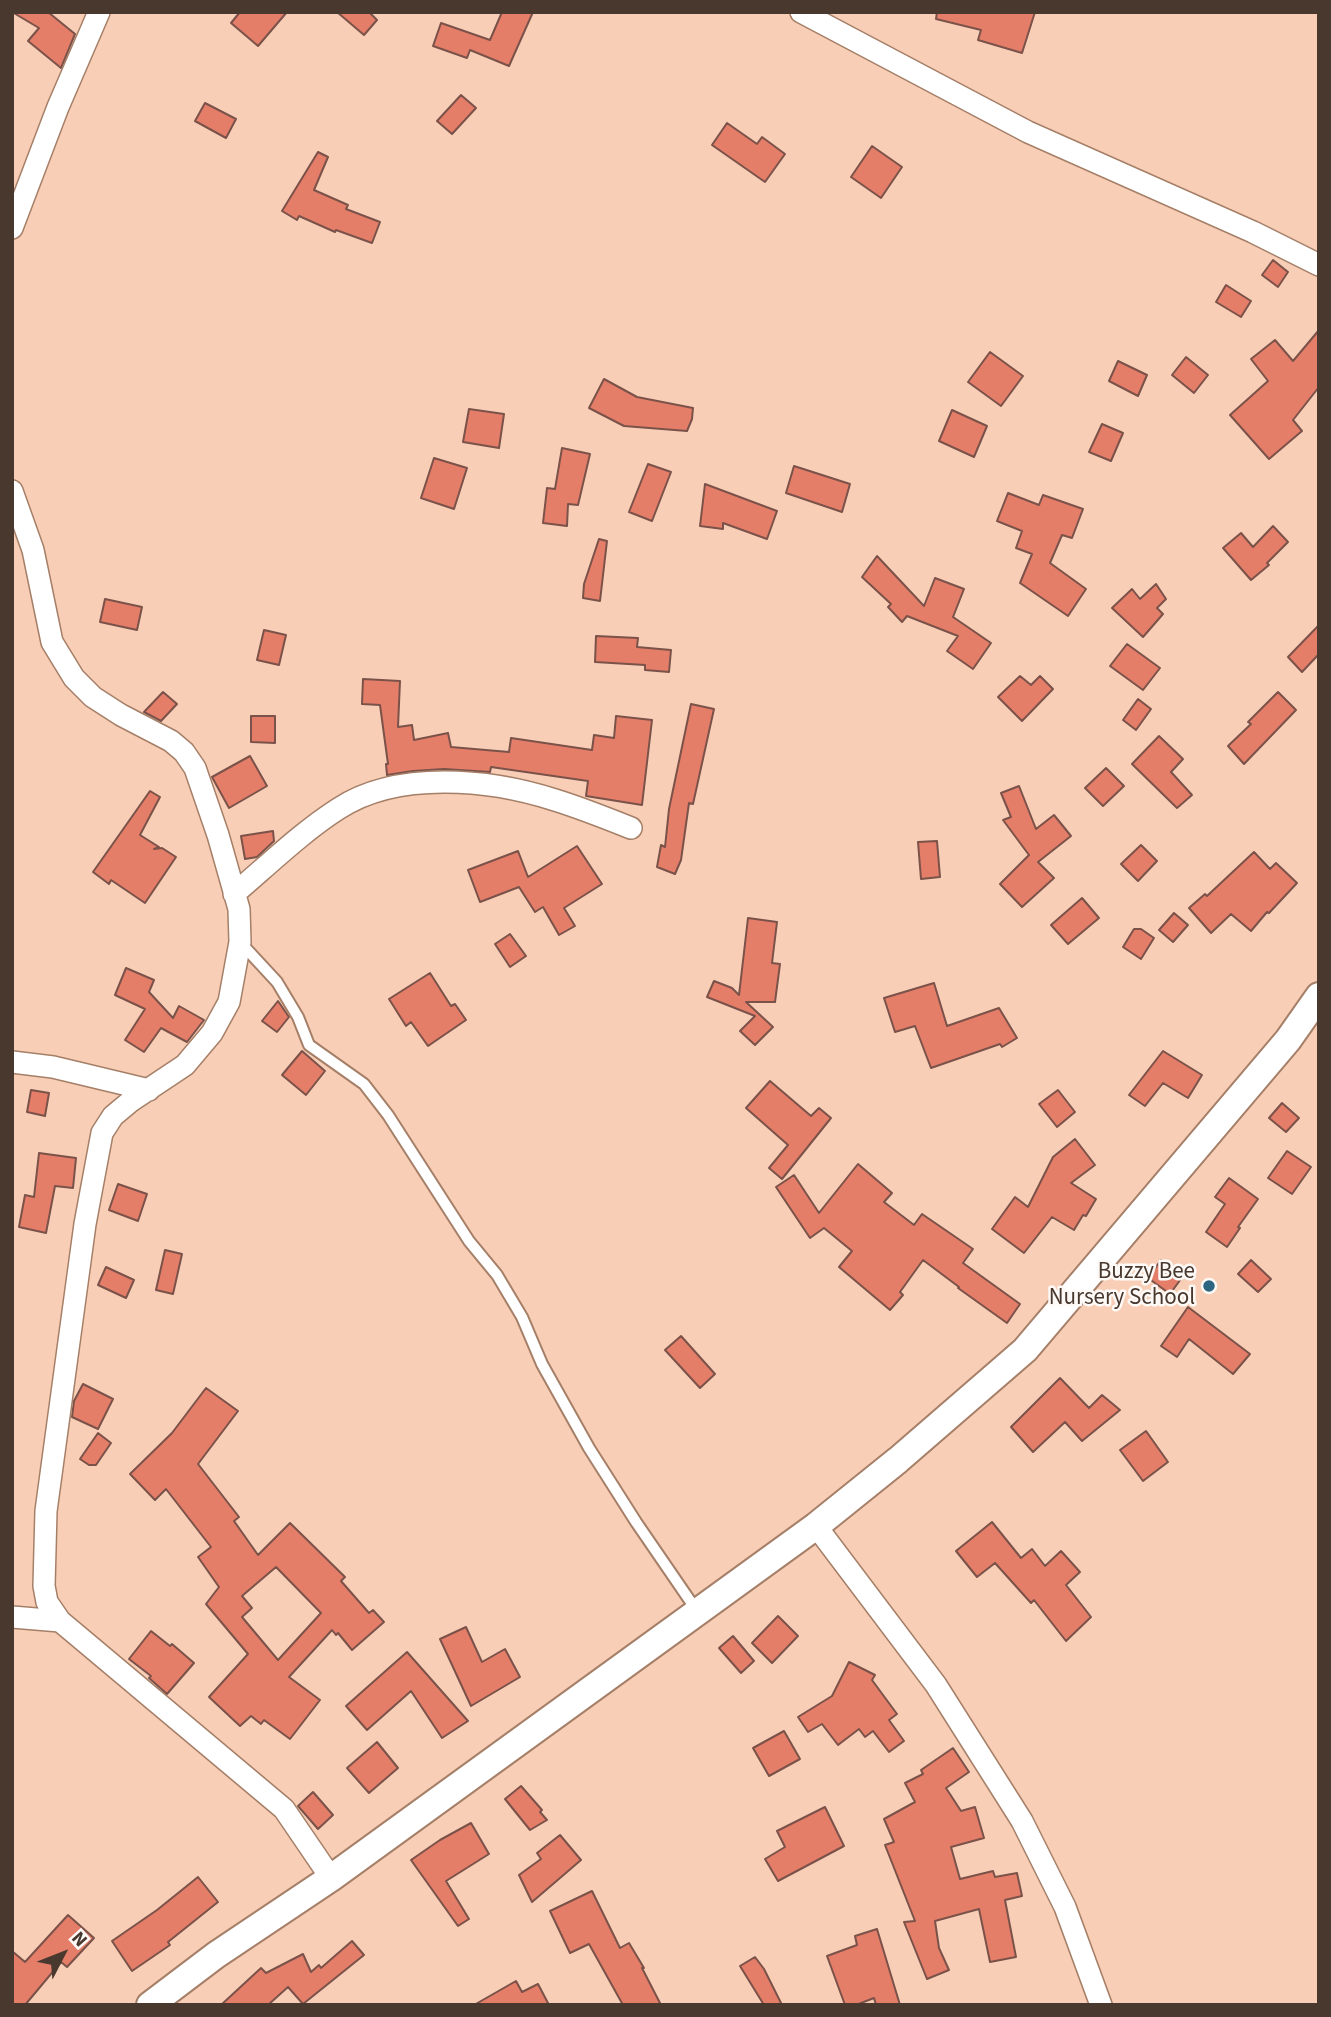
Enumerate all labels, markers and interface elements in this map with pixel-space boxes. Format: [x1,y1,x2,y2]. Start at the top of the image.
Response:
place label: Buzzy Bee Nursery School [1049,1259,1195,1313]
marker: Buzzy Bee Nursery School [1201,1278,1217,1294]
north arrow [28,1919,98,1989]
text: N [65,1926,93,1953]

